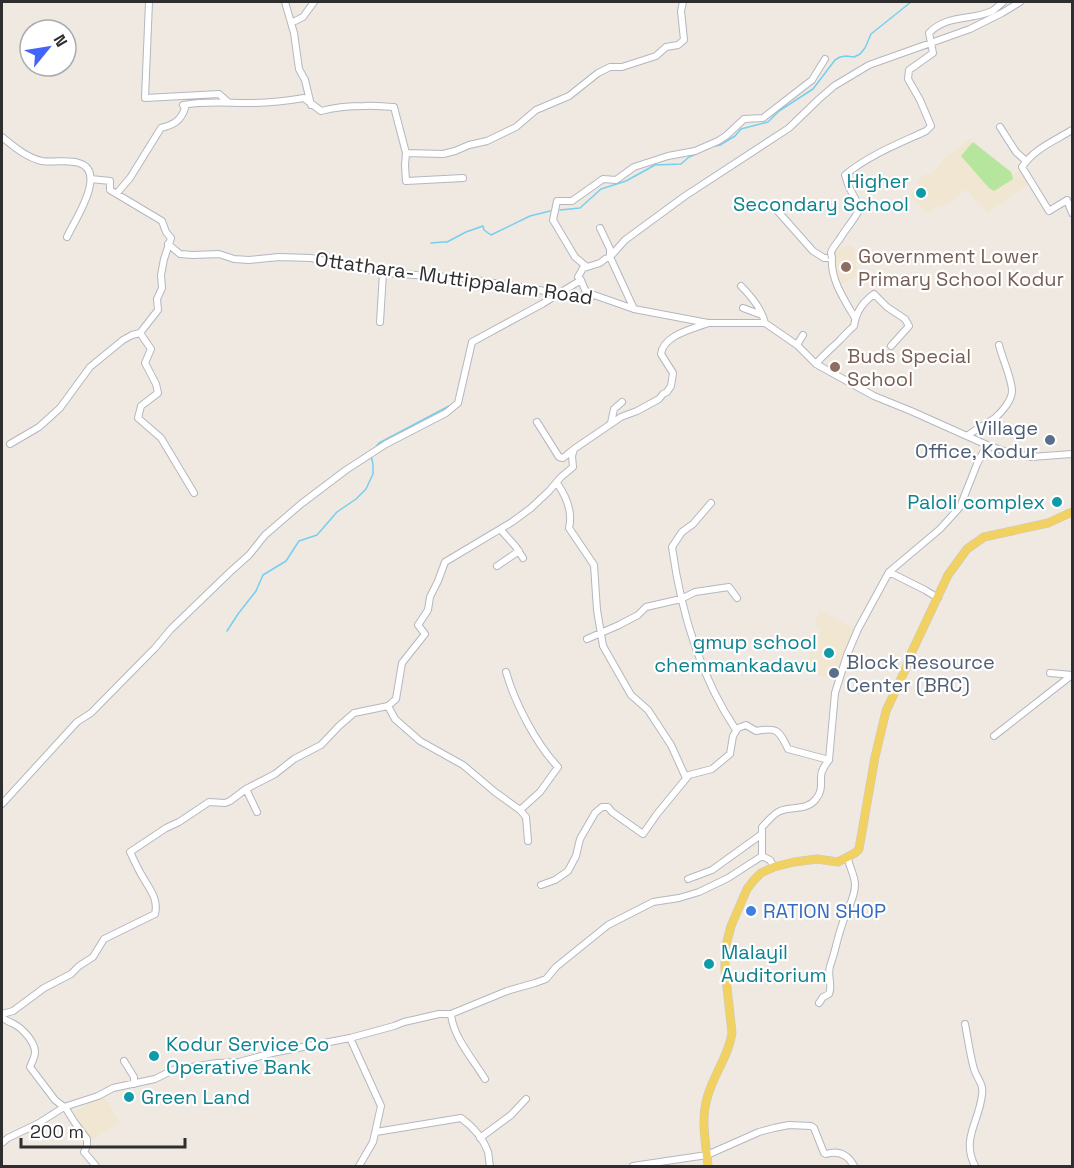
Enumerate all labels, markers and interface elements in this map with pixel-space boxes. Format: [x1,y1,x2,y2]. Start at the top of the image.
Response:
north arrow [18,18,78,78]
text: N [49,31,72,51]
place label: Higher Secondary School [733,168,909,217]
marker: Higher Secondary School [914,186,928,200]
place label: Government Lower Primary School Kodur [858,243,1064,292]
street label: Ottathara- Muttippalam Road [313,246,595,310]
marker: Government Lower Primary School Kodur [839,260,853,274]
place label: Buds Special School [847,343,971,392]
marker: Buds Special School [828,360,842,374]
place label: Village Office, Kodur [915,415,1038,464]
marker: Village Office, Kodur [1043,433,1057,447]
place label: Paloli complex [907,489,1045,515]
marker: Paloli complex [1050,495,1064,509]
place label: gmup school chemmankadavu [654,629,817,678]
marker: gmup school chemmankadavu [822,646,836,660]
place label: Block Resource Center (BRC) [846,649,995,698]
marker: Block Resource Center (BRC) [827,666,841,680]
place label: RATION SHOP [763,898,886,924]
marker: RATION SHOP [744,904,758,918]
place label: Malayil Auditorium [721,939,827,988]
marker: Malayil Auditorium [702,957,716,971]
place label: Kodur Service Co Operative Bank [166,1031,329,1080]
marker: Kodur Service Co Operative Bank [147,1049,161,1063]
place label: Green Land [141,1084,250,1110]
marker: Green Land [122,1090,136,1104]
scale bar [21,1111,184,1149]
text: 200 m [30,1120,84,1143]

